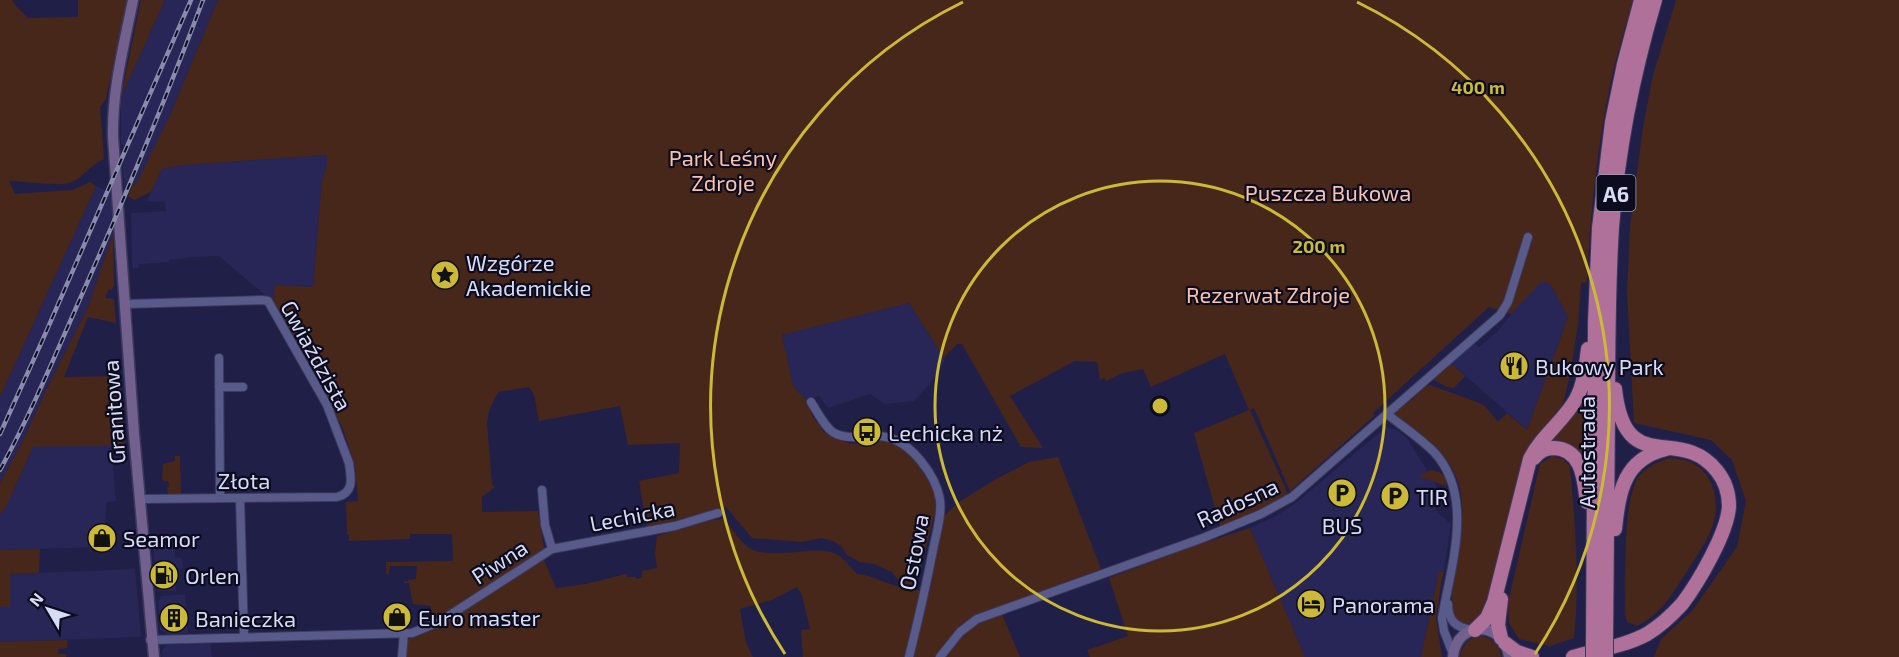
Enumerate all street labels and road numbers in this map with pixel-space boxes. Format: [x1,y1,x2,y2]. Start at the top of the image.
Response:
road number: A6 [1596,175,1636,211]
street label: Gwiaździsta [276,296,358,414]
street label: Granitowa [96,359,130,465]
street label: Autostrada [1573,396,1599,508]
street label: Złota [218,467,270,493]
street label: Radosna [1192,472,1282,532]
street label: Lechicka [587,494,677,536]
street label: Ostowa [893,512,933,592]
street label: Piwna [466,533,532,589]

